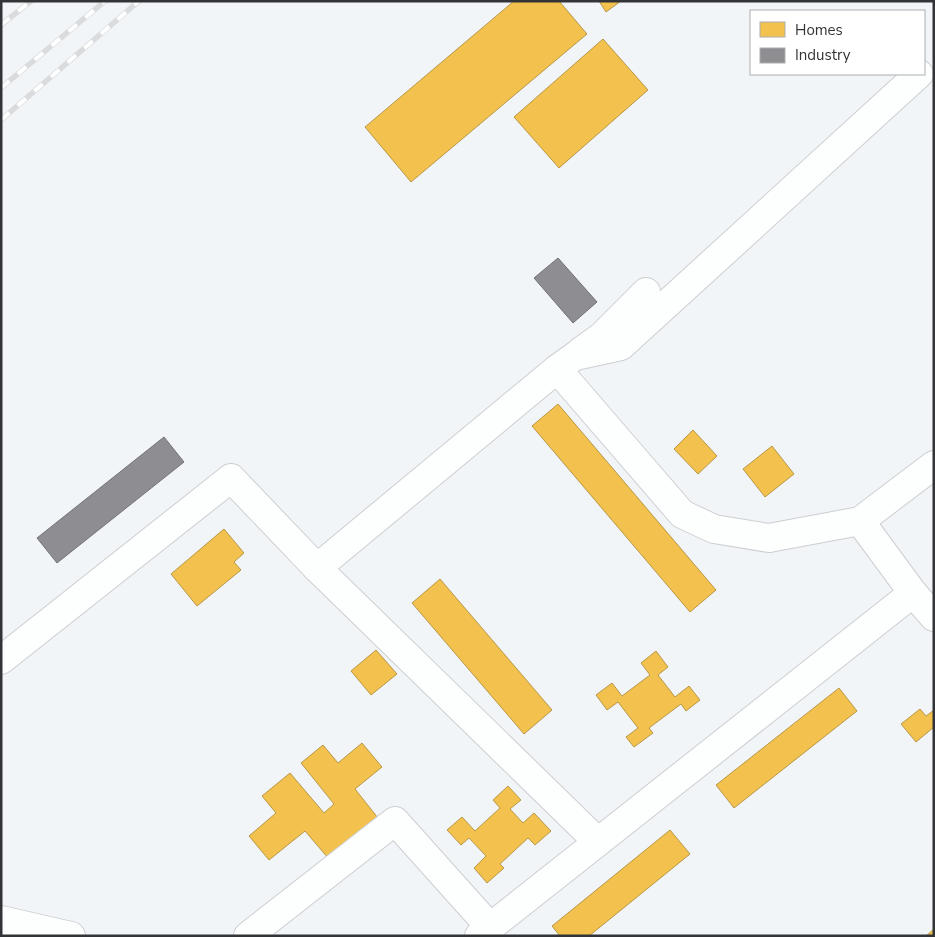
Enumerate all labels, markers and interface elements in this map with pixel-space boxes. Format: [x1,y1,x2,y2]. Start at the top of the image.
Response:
legend [750,10,925,75]
text: Homes [795,20,843,40]
text: Industry [795,45,851,65]

